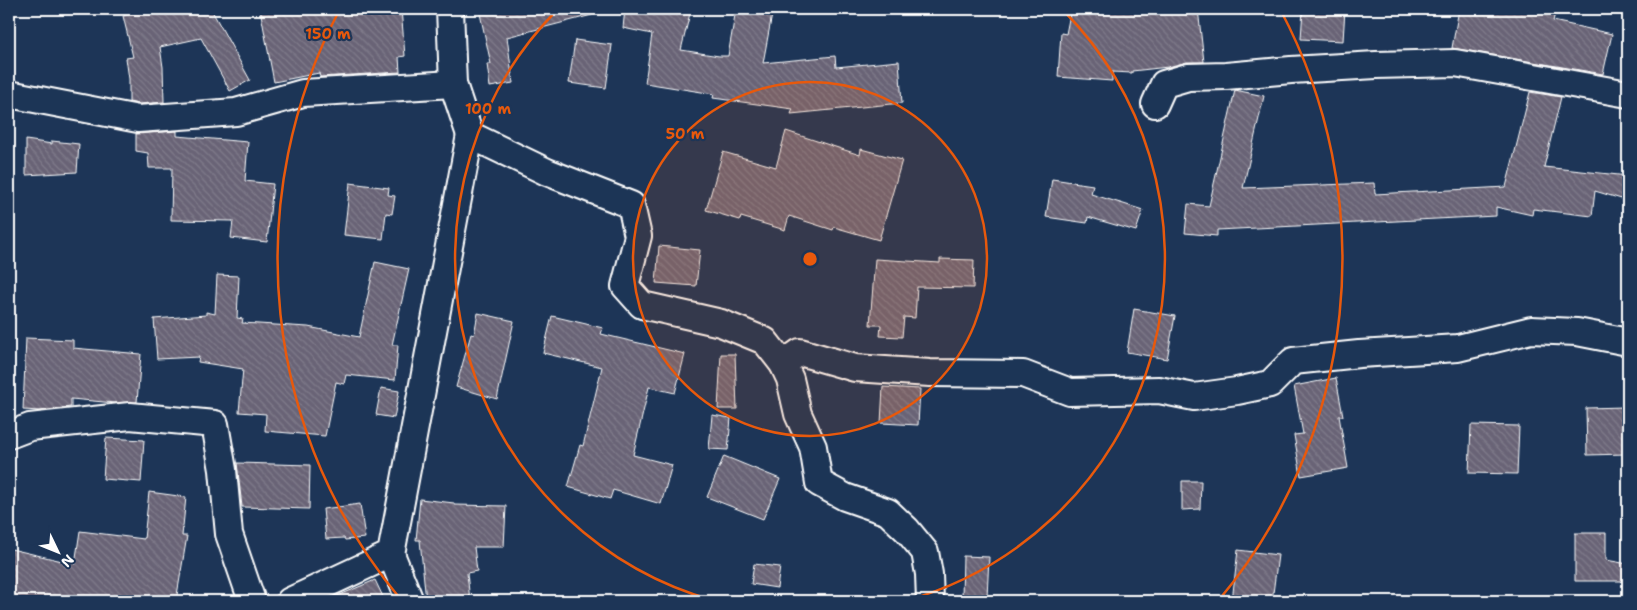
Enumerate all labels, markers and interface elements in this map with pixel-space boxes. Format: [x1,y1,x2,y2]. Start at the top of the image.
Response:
text: 150 m [305,24,351,44]
text: 100 m [465,99,511,119]
text: 50 m [666,124,705,144]
centre of rings [801,250,819,268]
north arrow [32,528,82,578]
text: N [57,551,78,571]

